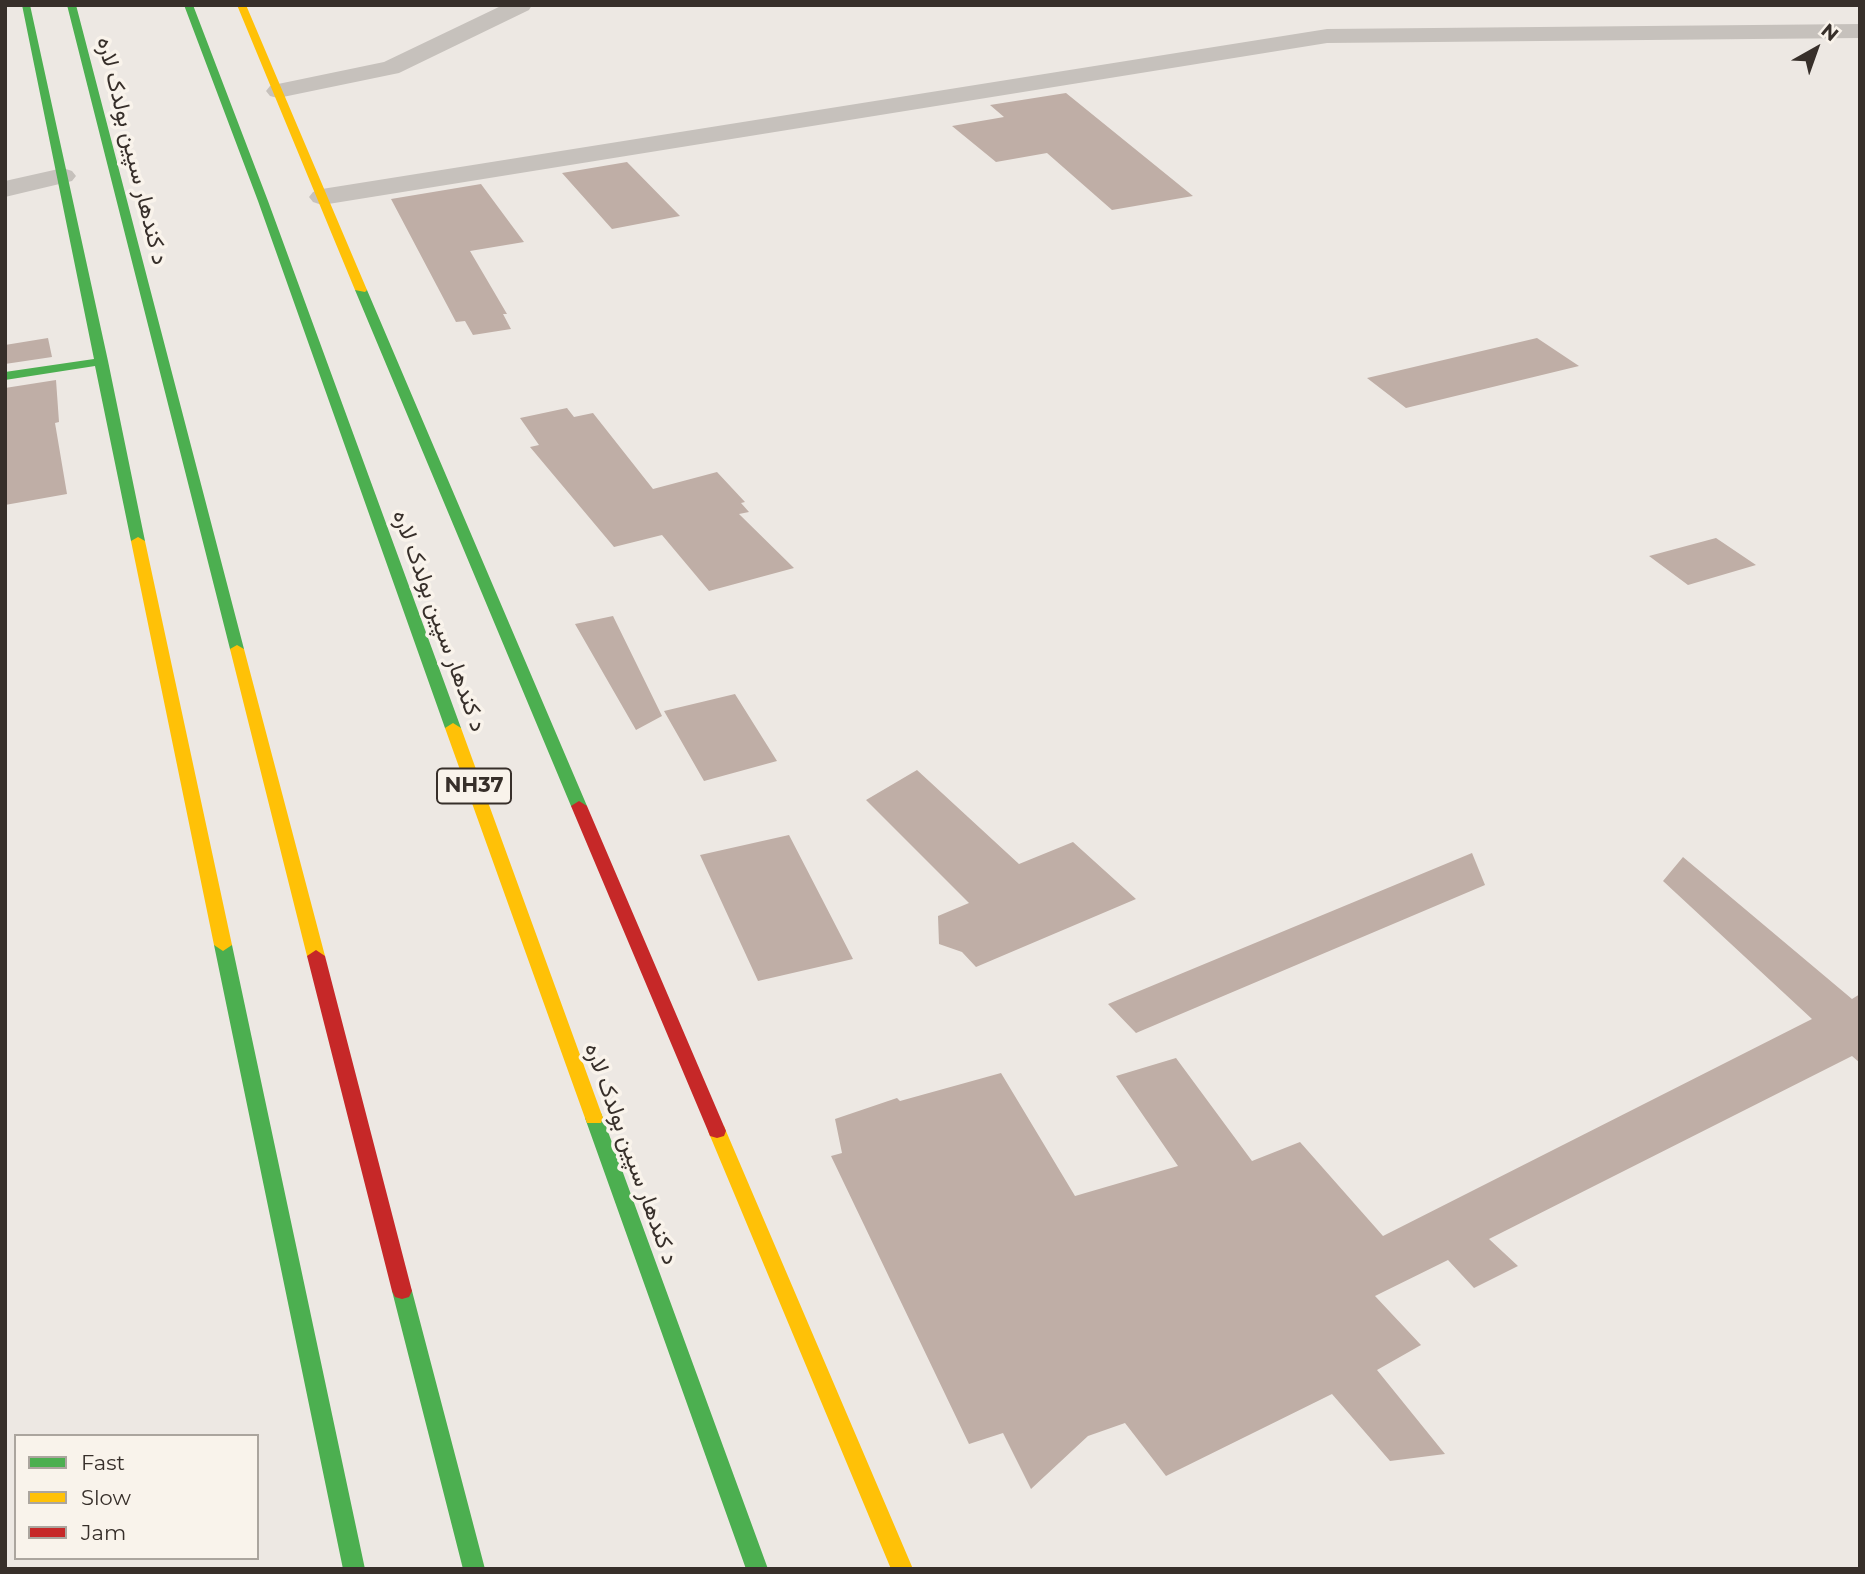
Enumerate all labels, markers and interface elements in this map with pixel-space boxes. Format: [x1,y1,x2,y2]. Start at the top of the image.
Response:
north arrow [1781,14,1851,84]
text: N [1817,19,1843,46]
street label: د کندهار سپین بولدک لاره [90,34,174,268]
street label: د کندهار سپین بولدک لاره [386,506,492,736]
road number: NH37 [437,768,511,804]
street label: د کندهار سپین بولدک لاره [578,1039,684,1269]
legend [14,1434,259,1560]
text: Fast [81,1450,125,1475]
text: Slow [81,1485,131,1510]
text: Jam [81,1520,126,1545]

